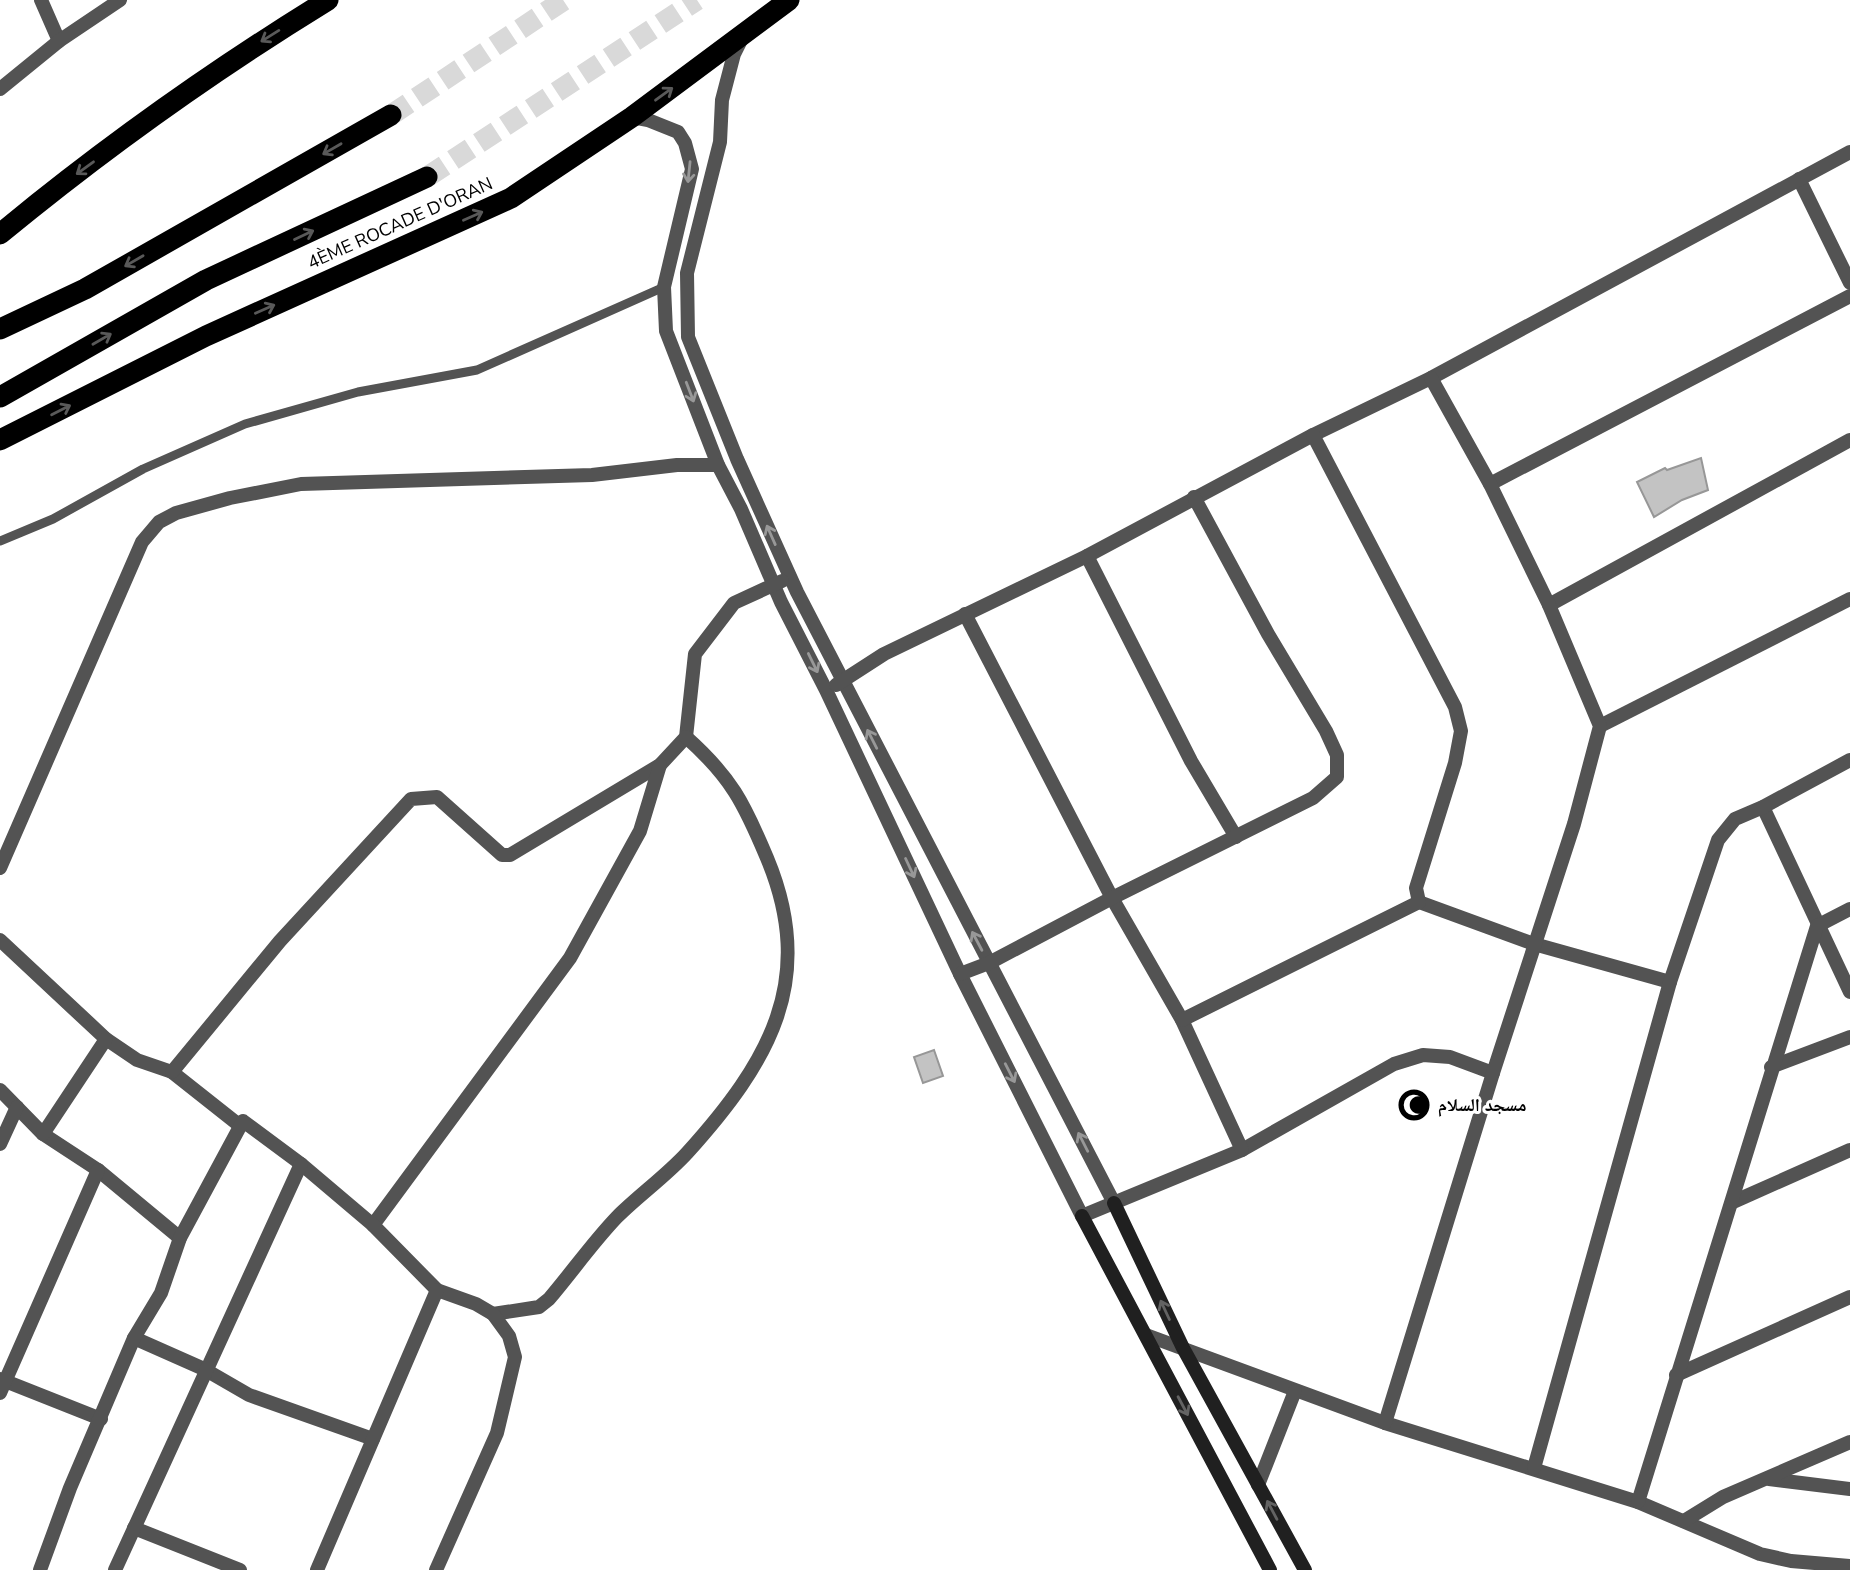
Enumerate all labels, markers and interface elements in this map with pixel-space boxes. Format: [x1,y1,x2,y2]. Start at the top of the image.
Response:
one-way arrow [260,29,280,43]
one-way arrow [654,87,673,101]
one-way arrow [322,142,342,156]
one-way arrow [76,160,94,175]
one-way arrow [682,161,695,183]
street label: 4ÈME ROCADE D'ORAN [304,171,496,275]
one-way arrow [462,208,483,221]
one-way arrow [293,228,314,241]
one-way arrow [125,254,145,268]
one-way arrow [254,302,275,315]
one-way arrow [91,332,112,345]
one-way arrow [684,381,697,403]
one-way arrow [50,402,71,416]
one-way arrow [764,525,777,546]
one-way arrow [806,652,820,673]
one-way arrow [865,729,879,750]
one-way arrow [904,857,917,878]
one-way arrow [970,931,984,951]
one-way arrow [1004,1062,1018,1083]
mosque icon: مسجد السلام [1395,1086,1433,1124]
place label: مسجد السلام [1438,1093,1526,1117]
one-way arrow [1075,1132,1089,1153]
one-way arrow [1157,1300,1171,1321]
one-way arrow [1177,1395,1190,1416]
one-way arrow [1265,1500,1278,1521]

